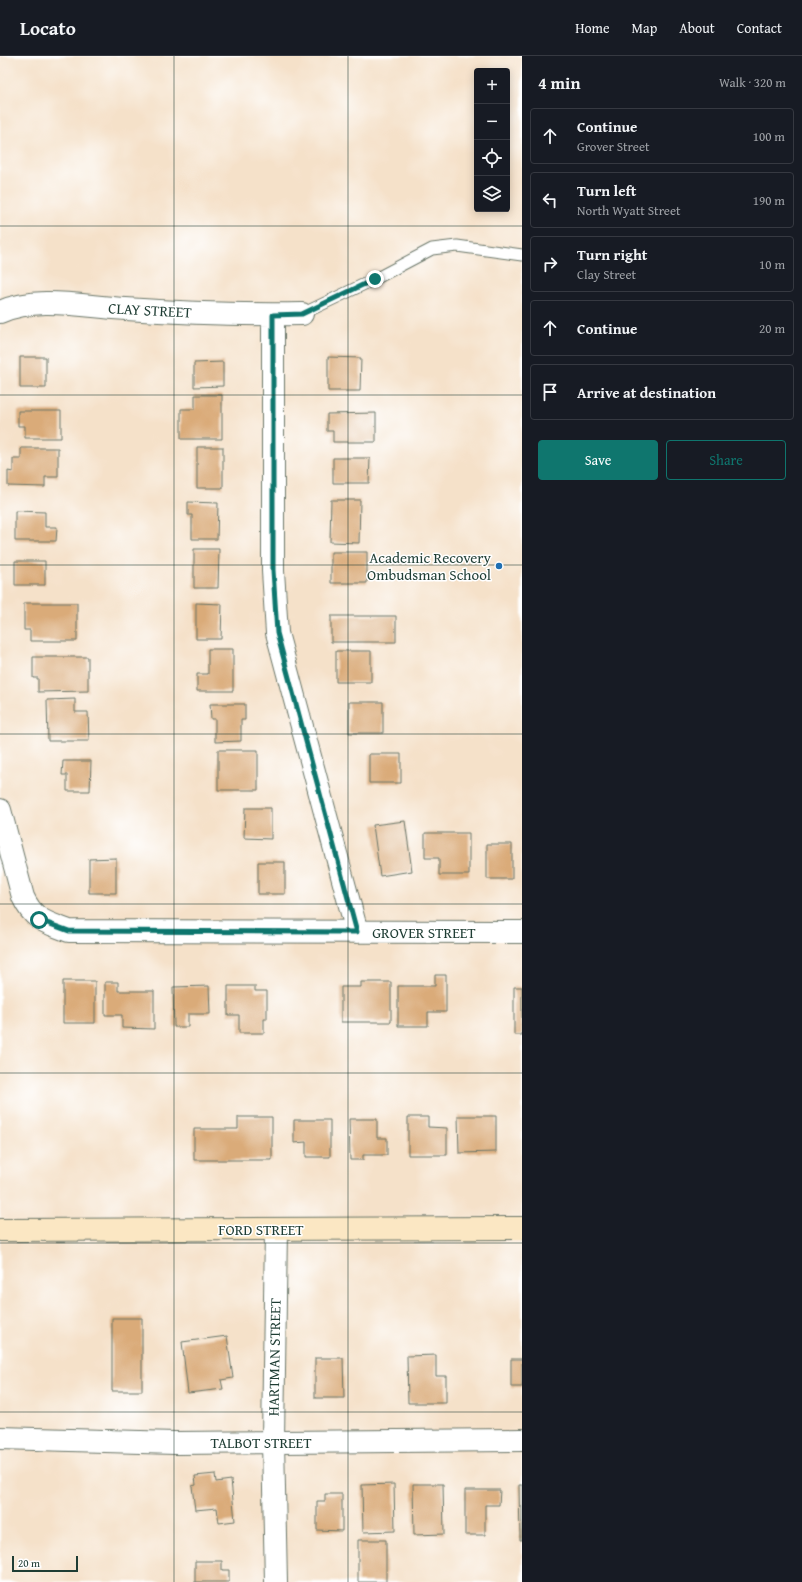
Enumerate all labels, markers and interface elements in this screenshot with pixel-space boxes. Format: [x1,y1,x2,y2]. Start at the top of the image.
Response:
text: Locato [20,14,76,42]
text: Home [575,18,610,38]
text: Map [632,18,657,38]
text: About [679,18,715,38]
text: Contact [737,18,782,38]
map controls [474,68,510,212]
button: + [474,68,510,104]
text: 4 min [538,70,580,95]
text: Walk · 320 m [719,73,786,92]
button: − [474,104,510,140]
text: Continue [577,116,638,137]
icon: ahead [539,125,561,147]
text: 100 m [753,127,785,146]
text: Grover Street [577,137,650,156]
button: locate [474,140,510,176]
button: layers [474,176,510,212]
text: Turn left [577,180,636,201]
icon: left [539,189,561,211]
text: 190 m [753,191,785,210]
text: North Wyatt Street [577,201,681,220]
text: Turn right [577,244,648,265]
icon: right [539,253,561,275]
text: 10 m [759,255,785,274]
text: Clay Street [577,265,636,284]
route end [366,270,384,288]
street label: CLAY STREET [108,297,193,323]
icon: ahead [539,317,561,339]
text: Continue [577,318,638,339]
text: 20 m [759,319,785,338]
icon: arrive [539,381,561,403]
text: Arrive at destination [577,382,716,403]
button: Save [538,440,658,480]
button: Share [666,440,786,480]
place label: Academic Recovery Ombudsman School [367,547,492,585]
marker: Academic Recovery Ombudsman School [494,561,504,571]
route start [30,911,48,929]
street label: GROVER STREET [372,922,476,943]
street label: FORD STREET [218,1219,304,1240]
street label: HARTMAN STREET [262,1297,286,1416]
street label: TALBOT STREET [210,1432,312,1453]
scale bar [12,1554,78,1573]
text: 20 m [18,1555,40,1571]

